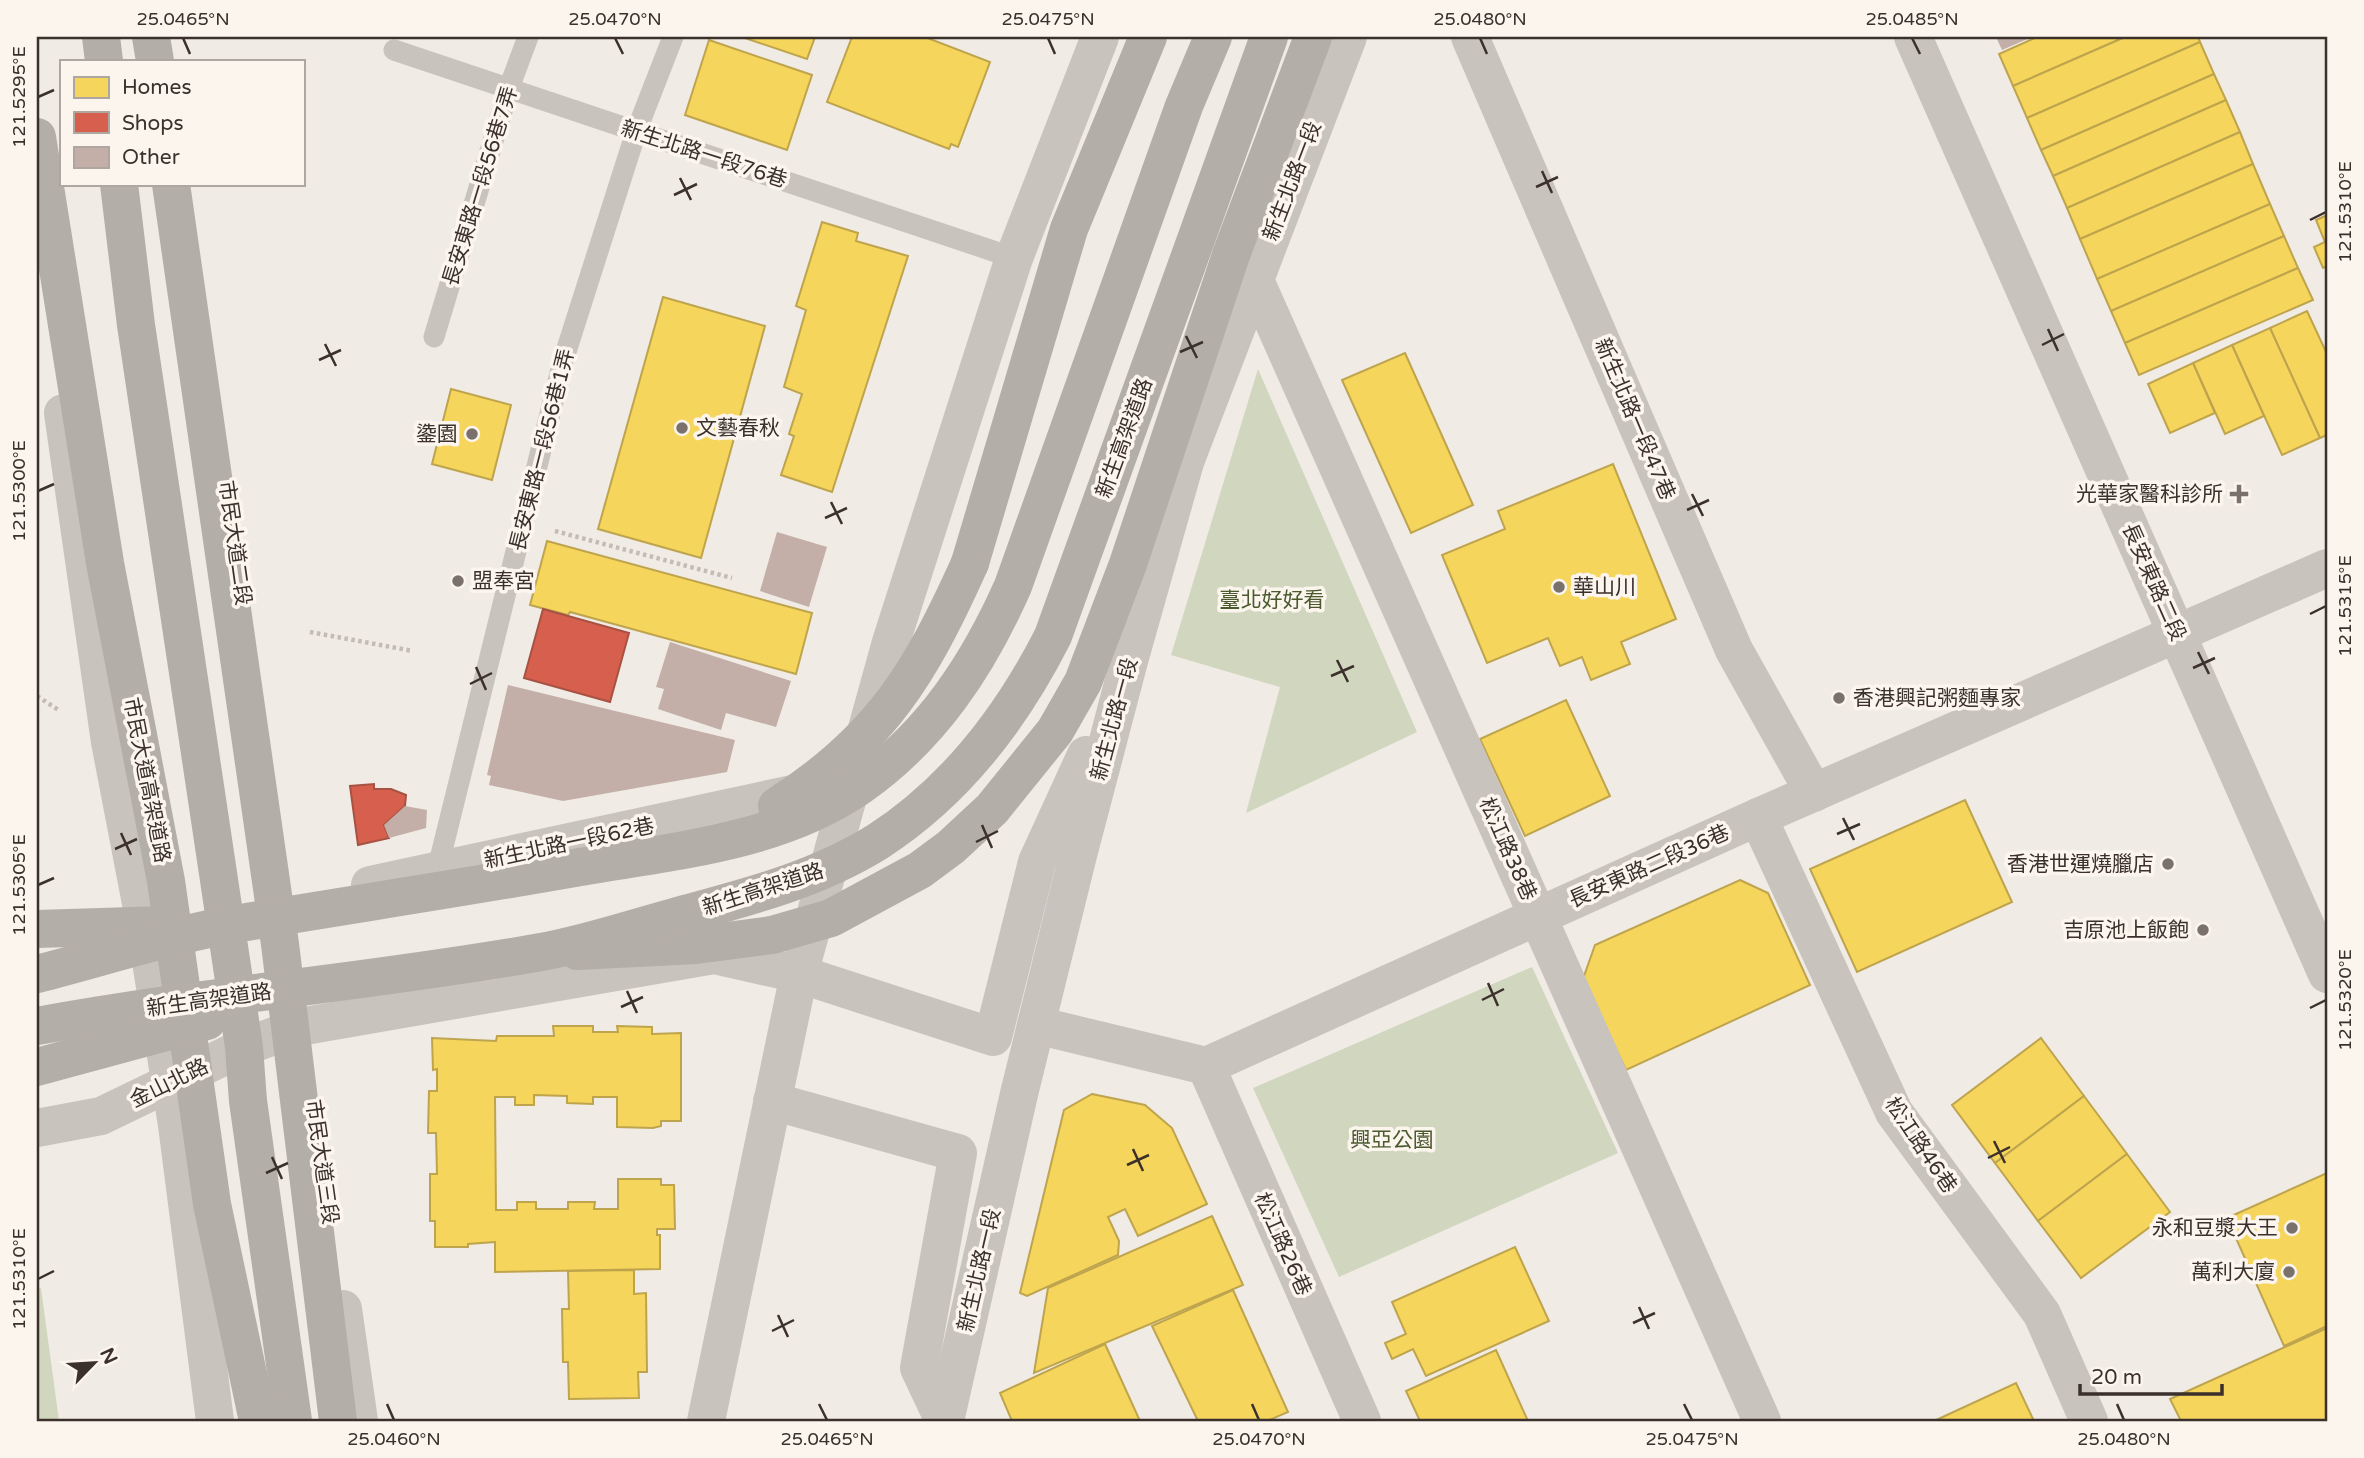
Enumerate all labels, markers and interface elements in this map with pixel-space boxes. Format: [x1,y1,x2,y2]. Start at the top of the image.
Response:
text: 25.0465°N [136,8,230,30]
text: 25.0470°N [568,8,662,30]
text: 25.0475°N [1001,8,1095,30]
text: 25.0480°N [1433,8,1527,30]
text: 25.0485°N [1865,8,1959,30]
text: 121.5295°E [8,46,30,148]
legend [60,60,304,186]
text: Homes [122,75,192,100]
street label: 長安東路一段56巷7弄 [438,83,523,289]
text: Shops [122,111,184,136]
street label: 新生北路一段76巷 [618,116,790,193]
street label: 新生北路一段 [1258,118,1327,244]
text: Other [122,145,180,170]
text: 121.5310°E [2334,161,2356,263]
street label: 新生北路一段47巷 [1589,335,1680,504]
street label: 長安東路一段56巷1弄 [505,346,580,554]
street label: 新生高架道路 [1091,375,1158,502]
place label: 文藝春秋 [696,416,780,441]
marker: 文藝春秋 [674,420,690,436]
place label: 鍌園 [416,422,458,447]
marker: 鍌園 [464,426,480,442]
text: 121.5300°E [8,440,30,542]
street label: 市民大道二段 [213,479,256,607]
place label: 光華家醫科診所 [2076,482,2223,507]
marker: 光華家醫科診所 [2229,484,2249,504]
street label: 長安東路二段 [2116,520,2191,645]
text: 121.5315°E [2334,555,2356,657]
place label: 盟奉宮 [472,569,535,594]
marker: 盟奉宮 [450,573,466,589]
place label: 華山川 [1573,575,1636,600]
marker: 華山川 [1551,579,1567,595]
park label: 臺北好好看 [1220,588,1325,613]
street label: 新生北路一段 [1086,655,1143,783]
place label: 香港興記粥麵專家 [1853,686,2021,711]
marker: 香港興記粥麵專家 [1831,690,1847,706]
street label: 市民大道高架道路 [118,695,175,865]
street label: 松江路38巷 [1474,794,1541,905]
street label: 新生北路一段62巷 [482,813,657,874]
street label: 長安東路二段36巷 [1565,820,1733,913]
text: 121.5305°E [8,834,30,936]
place label: 香港世運燒臘店 [2007,852,2154,877]
marker: 香港世運燒臘店 [2160,856,2176,872]
street label: 新生高架道路 [699,858,827,921]
place label: 吉原池上飯飽 [2063,918,2189,943]
marker: 吉原池上飯飽 [2195,922,2211,938]
text: 121.5320°E [2334,949,2356,1051]
street label: 新生高架道路 [145,979,273,1022]
street label: 金山北路 [126,1054,212,1113]
street label: 松江路46巷 [1879,1093,1962,1198]
street label: 市民大道三段 [300,1098,343,1226]
park label: 興亞公園 [1350,1128,1434,1153]
street label: 松江路26巷 [1249,1189,1316,1300]
street label: 新生北路一段 [953,1206,1006,1334]
place label: 永和豆漿大王 [2152,1216,2278,1241]
marker: 永和豆漿大王 [2284,1220,2300,1236]
text: 121.5310°E [8,1228,30,1330]
place label: 萬利大廈 [2191,1260,2275,1285]
marker: 萬利大廈 [2281,1264,2297,1280]
north arrow [60,1328,130,1398]
text: N [95,1345,122,1368]
scale bar [2080,1353,2222,1397]
text: 20 m [2091,1365,2142,1390]
text: 25.0460°N [347,1428,441,1450]
text: 25.0465°N [780,1428,874,1450]
text: 25.0470°N [1212,1428,1306,1450]
text: 25.0475°N [1645,1428,1739,1450]
text: 25.0480°N [2077,1428,2171,1450]

